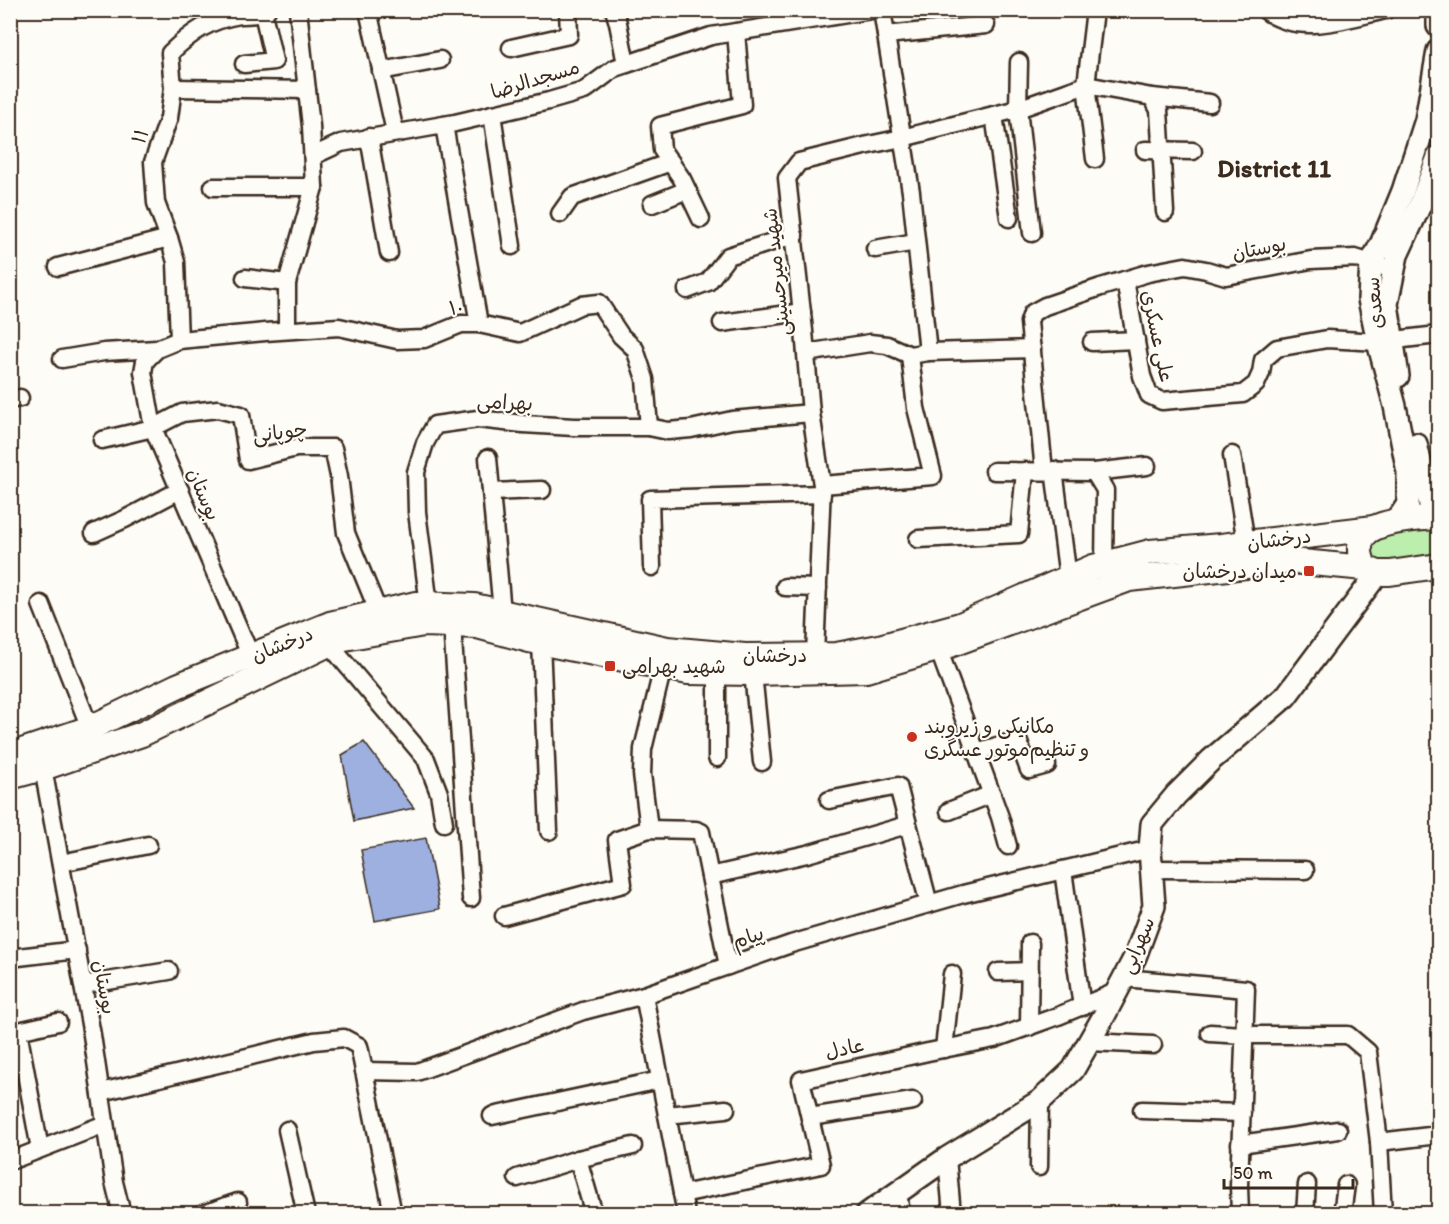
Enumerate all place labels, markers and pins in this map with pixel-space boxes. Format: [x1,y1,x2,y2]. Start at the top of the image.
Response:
place label: میدان درخشان [1182,559,1297,583]
marker: میدان درخشان [1302,564,1316,578]
place label: شهید بهرامی [622,654,726,679]
marker: شهید بهرامی [603,659,617,673]
place label: مکانیکی و زیروبند و تنظیم‌موتور عسگری [924,714,1089,764]
marker: مکانیکی و زیروبند و تنظیم‌موتور عسگری [905,730,919,744]

